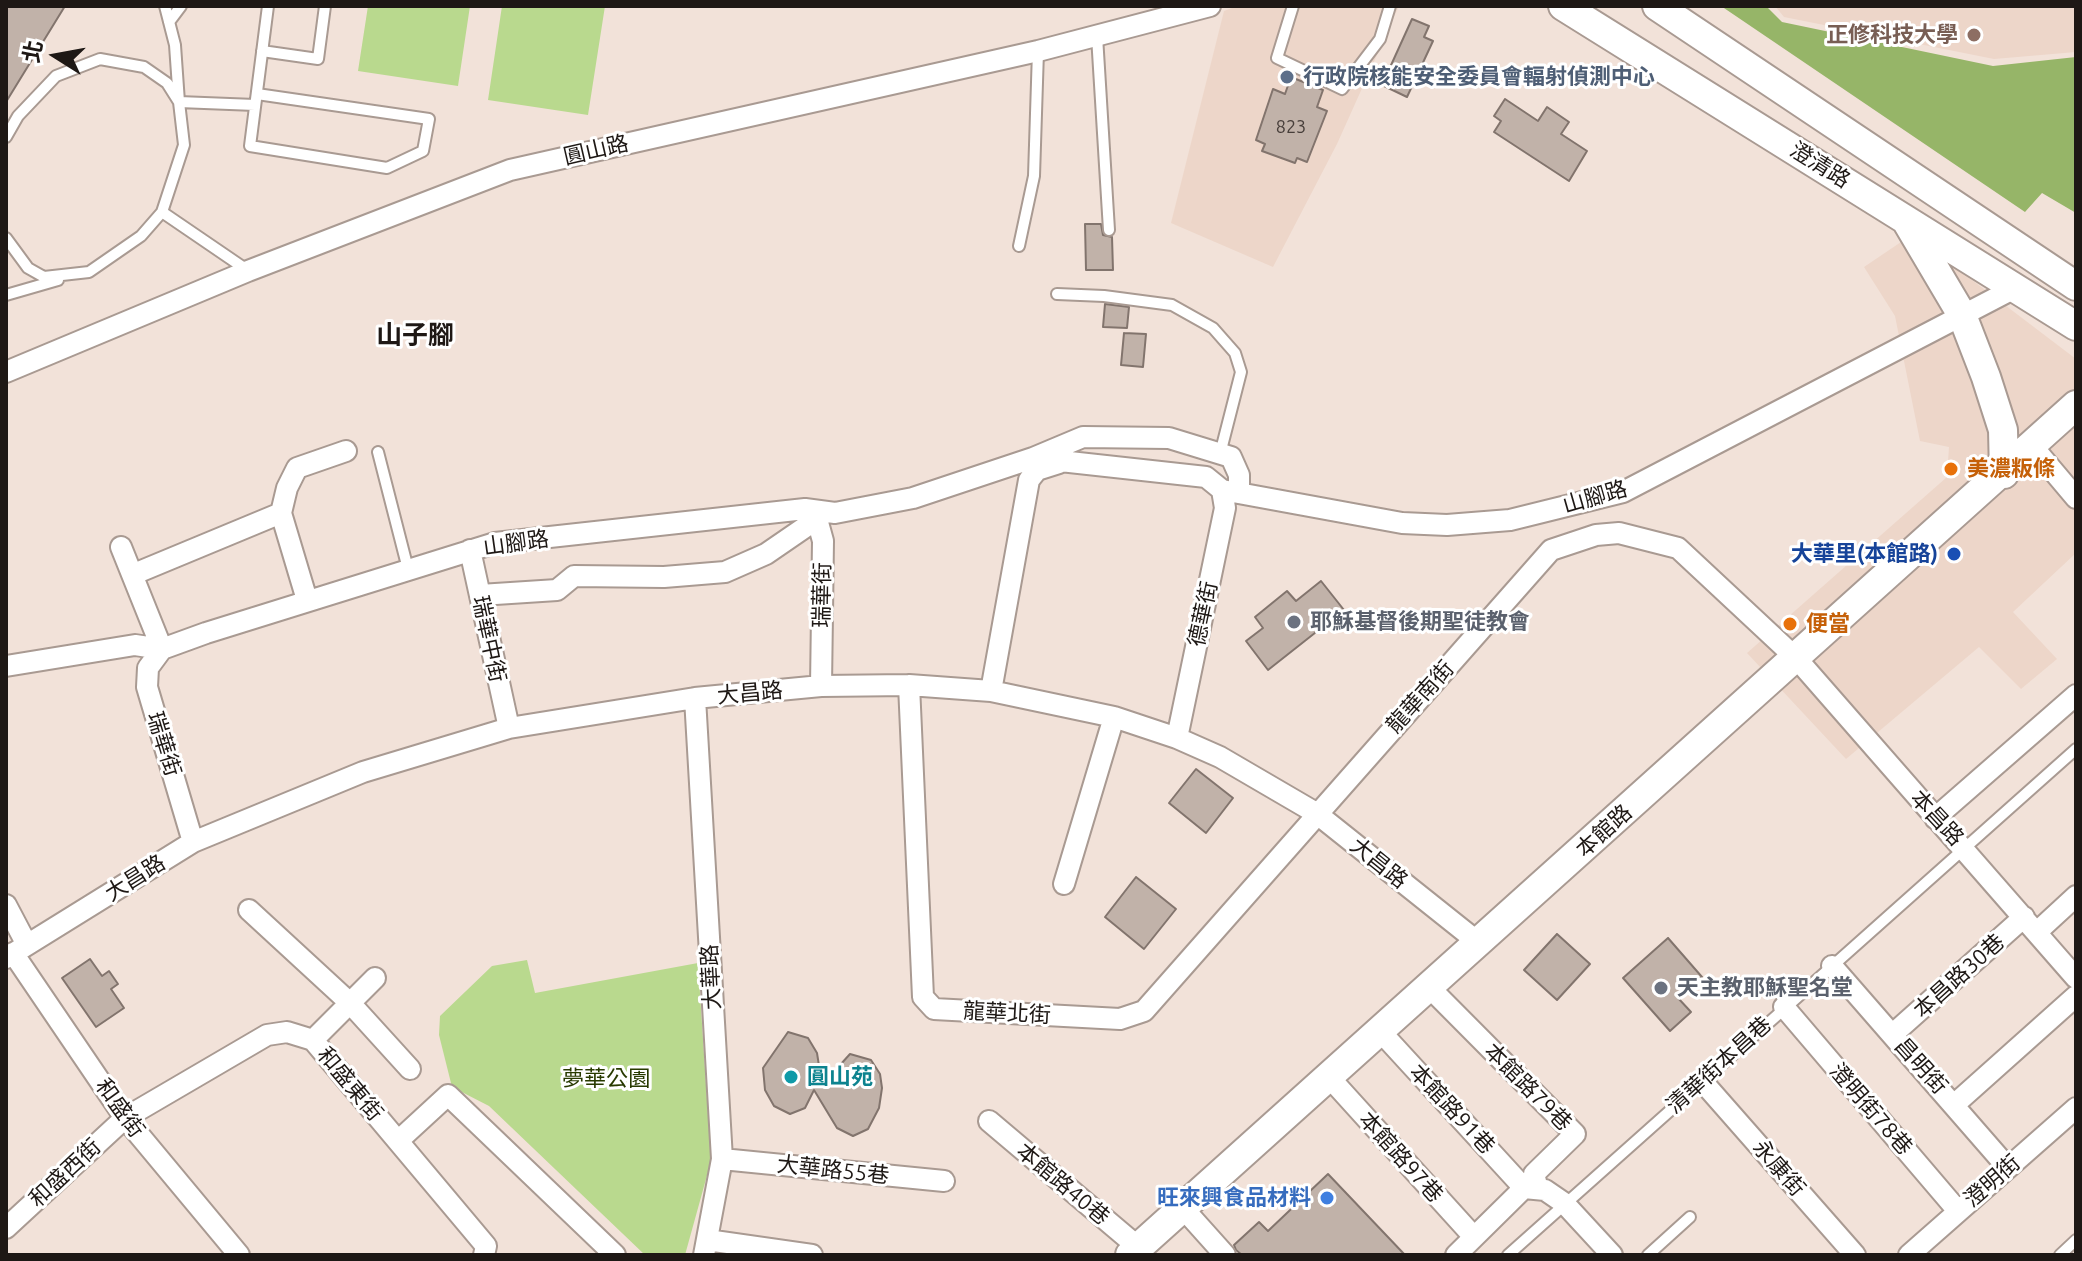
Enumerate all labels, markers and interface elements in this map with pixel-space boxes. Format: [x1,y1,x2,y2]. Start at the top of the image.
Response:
north arrow [16,16,96,96]
place label: 正修科技大學 [1826,22,1958,48]
marker: 正修科技大學 [1965,26,1983,44]
text: 北 [18,38,46,65]
place label: 行政院核能安全委員會輻射偵測中心 [1303,64,1655,90]
marker: 行政院核能安全委員會輻射偵測中心 [1278,68,1296,86]
house number: 823 [1276,116,1306,138]
street label: 圓山路 [561,130,631,170]
street label: 澄清路 [1785,136,1855,194]
district label: 山子腳 [376,319,454,351]
place label: 美濃粄條 [1967,456,2055,482]
marker: 美濃粄條 [1942,460,1960,478]
street label: 山腳路 [1560,475,1630,519]
street label: 山腳路 [481,525,551,561]
place label: 大華里(本館路) [1791,541,1938,567]
marker: 大華里(本館路) [1945,545,1963,563]
street label: 瑞華街 [808,562,836,628]
street label: 德華街 [1183,579,1223,649]
street label: 瑞華中街 [467,593,511,685]
place label: 耶穌基督後期聖徒教會 [1310,609,1530,635]
place label: 便當 [1806,611,1850,637]
marker: 耶穌基督後期聖徒教會 [1285,613,1303,631]
marker: 便當 [1781,615,1799,633]
street label: 龍華南街 [1381,655,1459,739]
street label: 大昌路 [716,677,784,709]
street label: 瑞華街 [142,709,186,779]
street label: 本昌路 [1905,785,1969,851]
street label: 本館路 [1571,799,1637,863]
street label: 大昌路 [1345,832,1413,894]
street label: 大昌路 [100,849,170,907]
street label: 本昌路30巷 [1908,928,2010,1024]
street label: 大華路 [696,943,726,1011]
place label: 天主教耶穌聖名堂 [1677,975,1853,1001]
marker: 天主教耶穌聖名堂 [1652,979,1670,997]
street label: 龍華北街 [962,998,1052,1028]
street label: 清華街本昌巷 [1661,1011,1777,1119]
street label: 昌明街 [1889,1033,1953,1099]
street label: 本館路79巷 [1479,1038,1577,1136]
street label: 和盛東街 [312,1042,388,1126]
street label: 澄明街78巷 [1824,1058,1918,1160]
street label: 本館路91巷 [1404,1059,1500,1159]
place label: 圓山苑 [807,1064,873,1090]
park label: 夢華公園 [562,1066,650,1092]
marker: 圓山苑 [782,1068,800,1086]
street label: 和盛街 [90,1074,150,1142]
street label: 本館路97巷 [1353,1106,1449,1208]
street label: 和盛西街 [24,1133,106,1213]
street label: 永康街 [1747,1134,1811,1202]
street label: 本館路40巷 [1011,1138,1115,1230]
street label: 澄明街 [1958,1149,2026,1213]
street label: 大華路55巷 [776,1151,890,1189]
place label: 旺來興食品材料 [1157,1185,1311,1211]
marker: 旺來興食品材料 [1318,1189,1336,1207]

